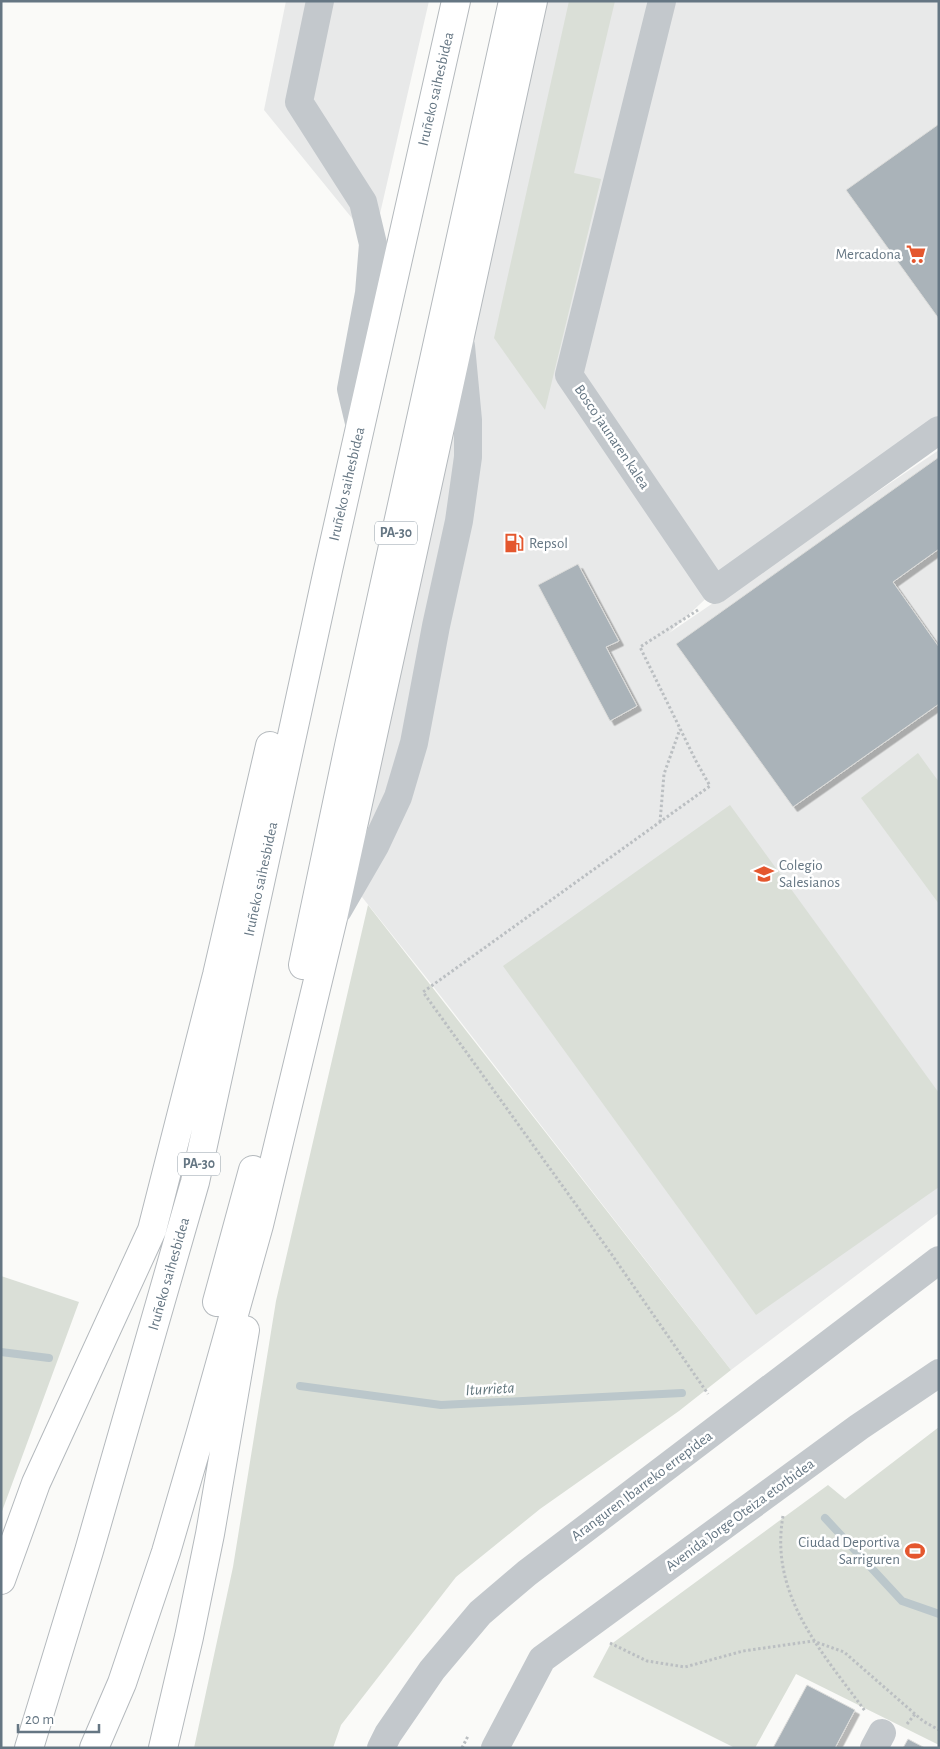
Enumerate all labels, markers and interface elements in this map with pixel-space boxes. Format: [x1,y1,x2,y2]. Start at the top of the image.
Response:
street label: Iruñeko saihesbidea [416,30,456,148]
supermarket icon: Mercadona [905,243,927,265]
place label: Mercadona [836,247,901,262]
street label: Bosco jaunaren kalea [572,382,652,492]
street label: Iruñeko saihesbidea [327,425,367,543]
road number: PA-30 [375,522,417,544]
fuel station icon: Repsol [503,532,525,554]
place label: Repsol [529,536,568,551]
street label: Iruñeko saihesbidea [242,820,280,938]
place label: Colegio Salesianos [779,858,840,890]
school or university icon: Colegio Salesianos [753,863,775,885]
road number: PA-30 [178,1152,220,1176]
street label: Iruñeko saihesbidea [146,1216,192,1332]
water label: Iturrieta [465,1380,515,1398]
street label: Aranguren Ibarreko errepidea [569,1428,715,1544]
street label: Avenida Jorge Oteiza etorbidea [663,1456,817,1574]
place label: Ciudad Deportiva Sarriguren [798,1535,900,1567]
sports icon: Ciudad Deportiva Sarriguren [904,1540,926,1562]
scale bar [18,1702,99,1734]
text: 20 m [25,1712,54,1727]

